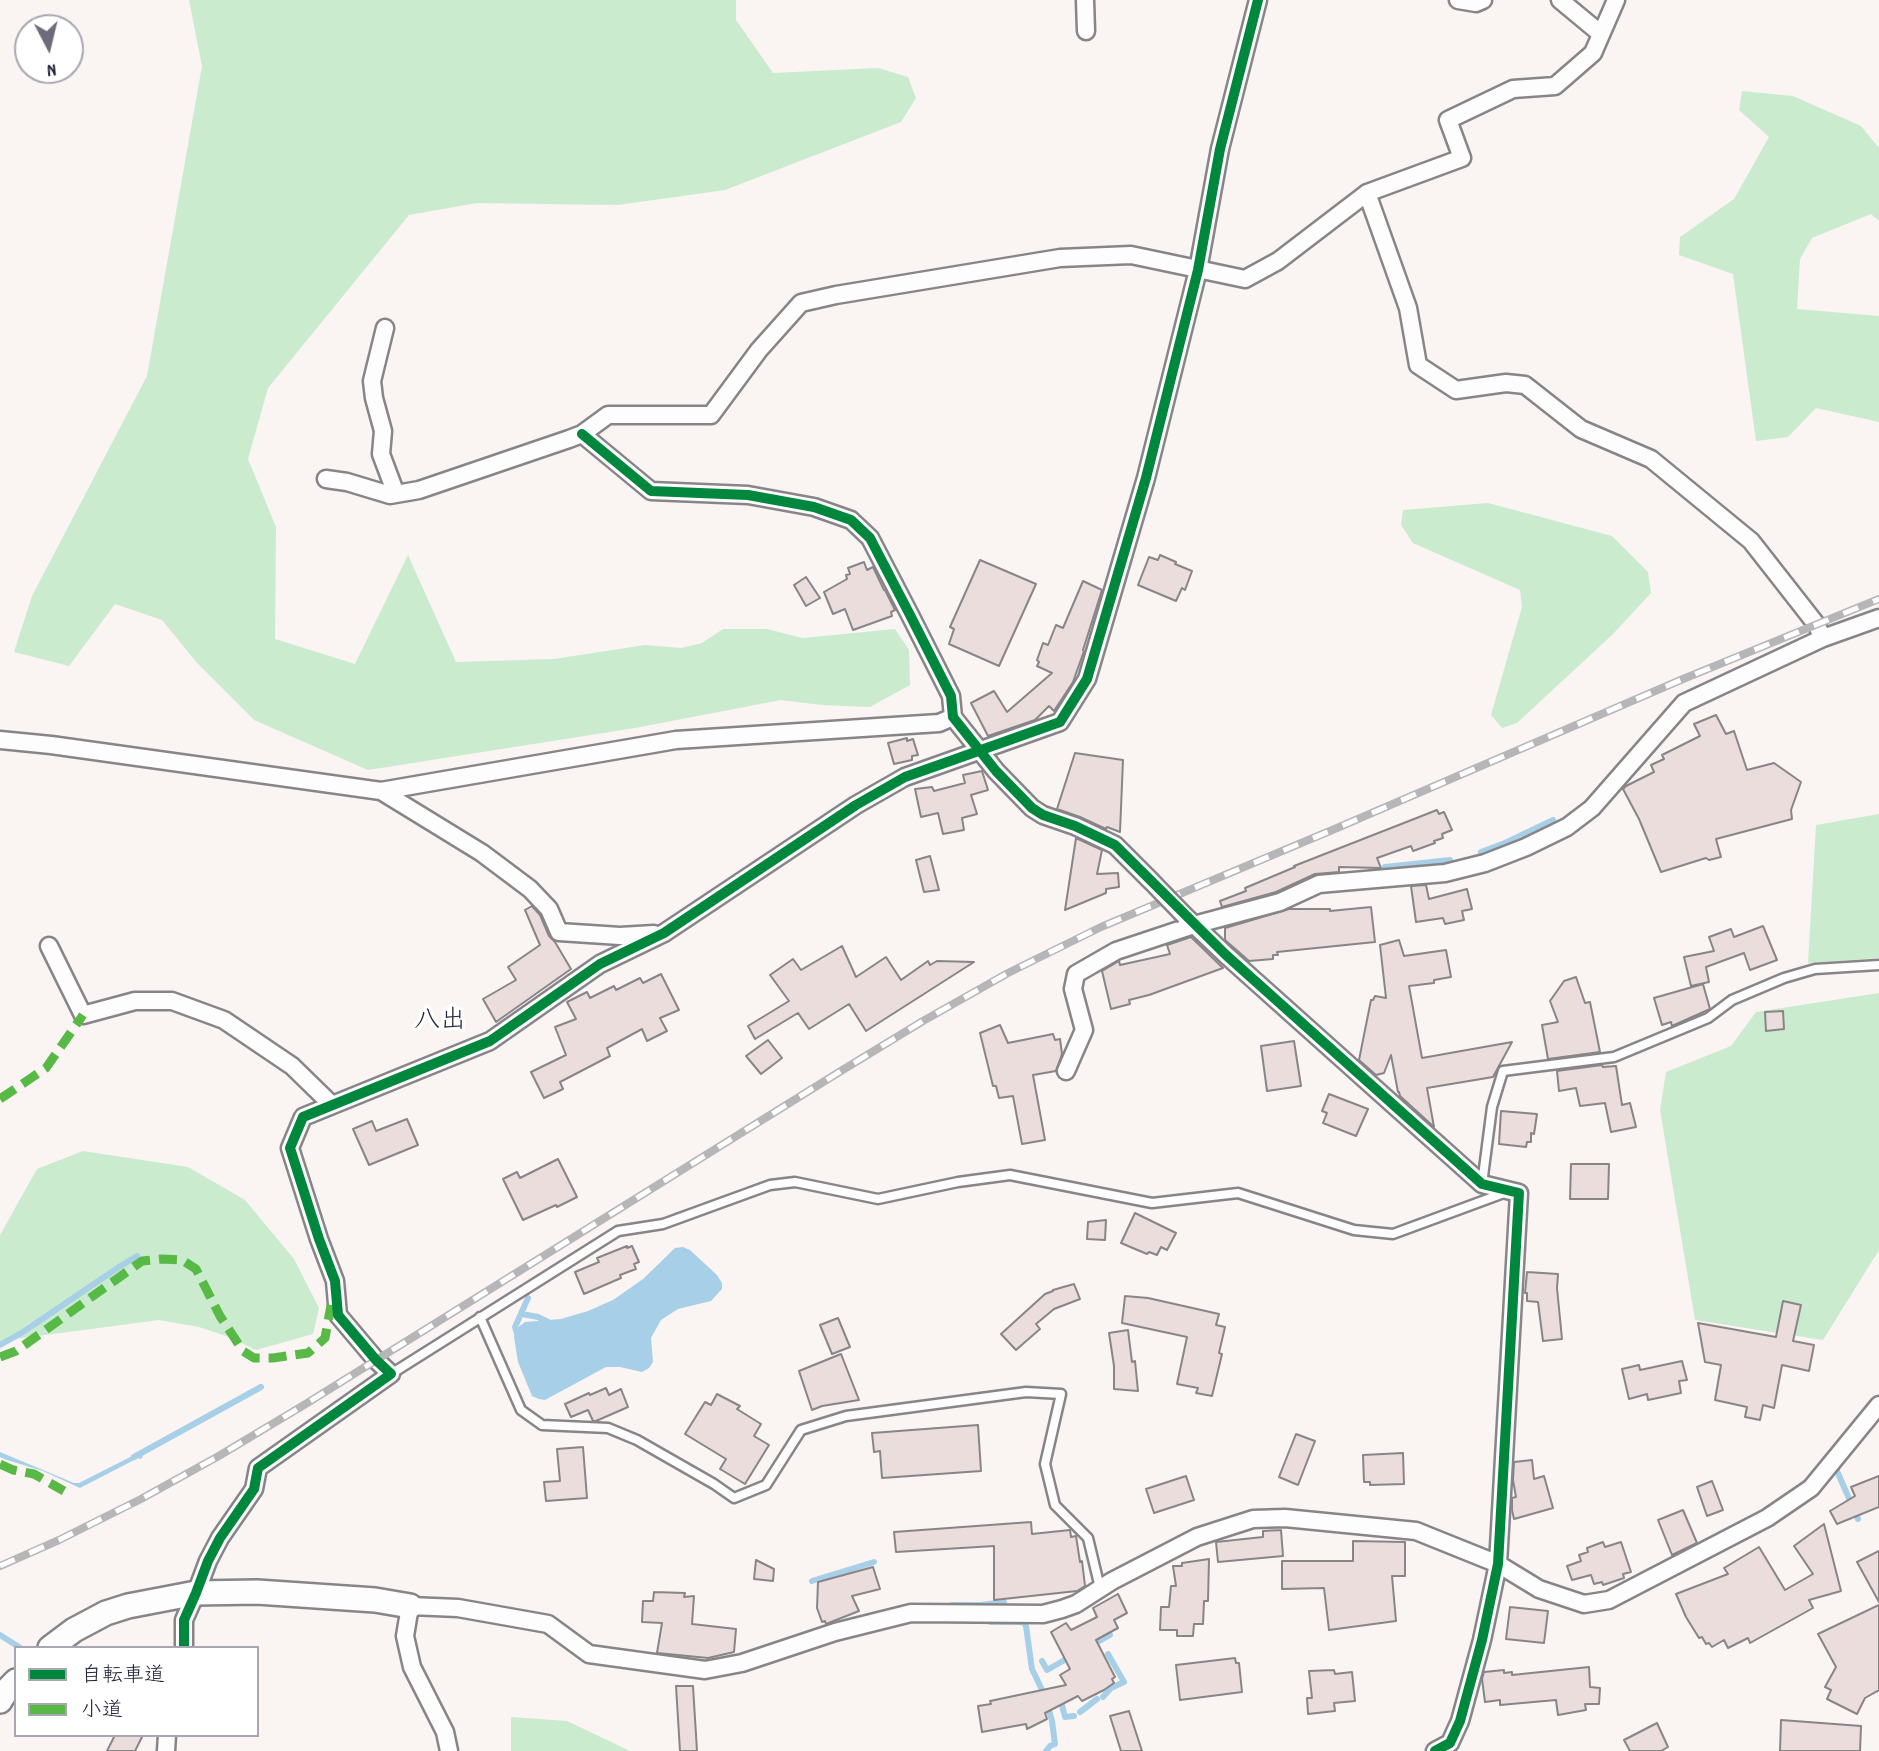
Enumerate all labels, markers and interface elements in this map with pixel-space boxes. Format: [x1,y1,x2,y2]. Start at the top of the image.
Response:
north arrow [14,14,84,84]
text: N [45,54,58,82]
district label: 八出 [414,1007,466,1039]
legend [14,1646,259,1737]
text: 自転車道 [81,1662,165,1692]
text: 小道 [81,1697,123,1727]

